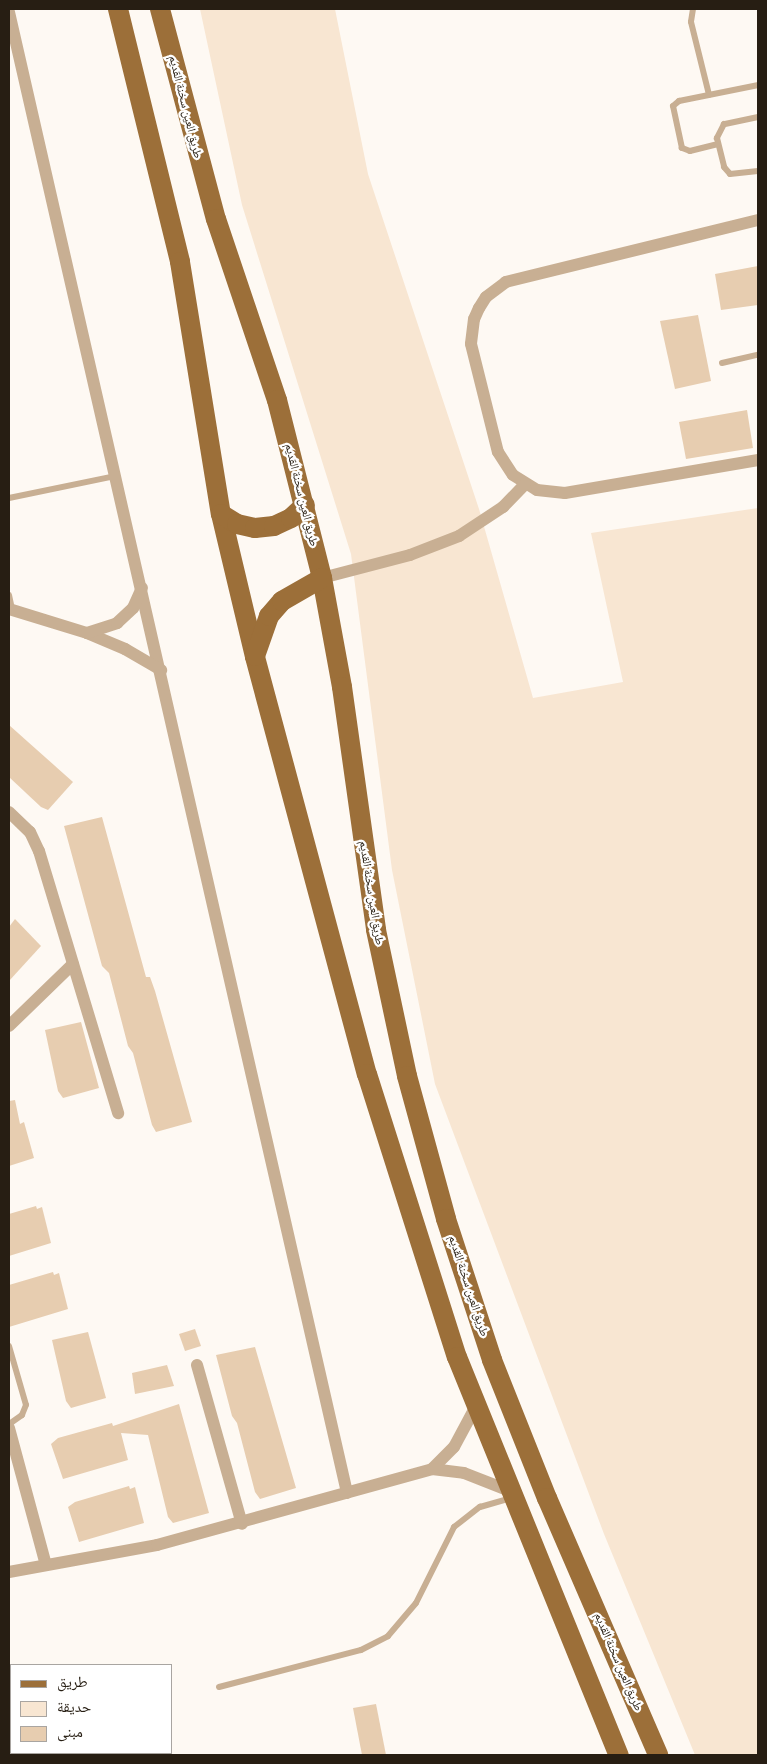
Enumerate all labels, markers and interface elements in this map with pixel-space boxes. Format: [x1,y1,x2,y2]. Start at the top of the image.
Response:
street label: طريق العين سخنة القديم [165,54,205,160]
street label: طريق العين سخنة القديم [281,442,321,548]
street label: طريق العين سخنة القديم [356,840,386,946]
street label: طريق العين سخنة القديم [445,1234,491,1338]
street label: طريق العين سخنة القديم [591,1611,645,1713]
legend [10,1664,172,1754]
text: طريق [57,1671,88,1692]
text: حديقة [57,1696,91,1717]
text: مبنى [57,1721,83,1742]

